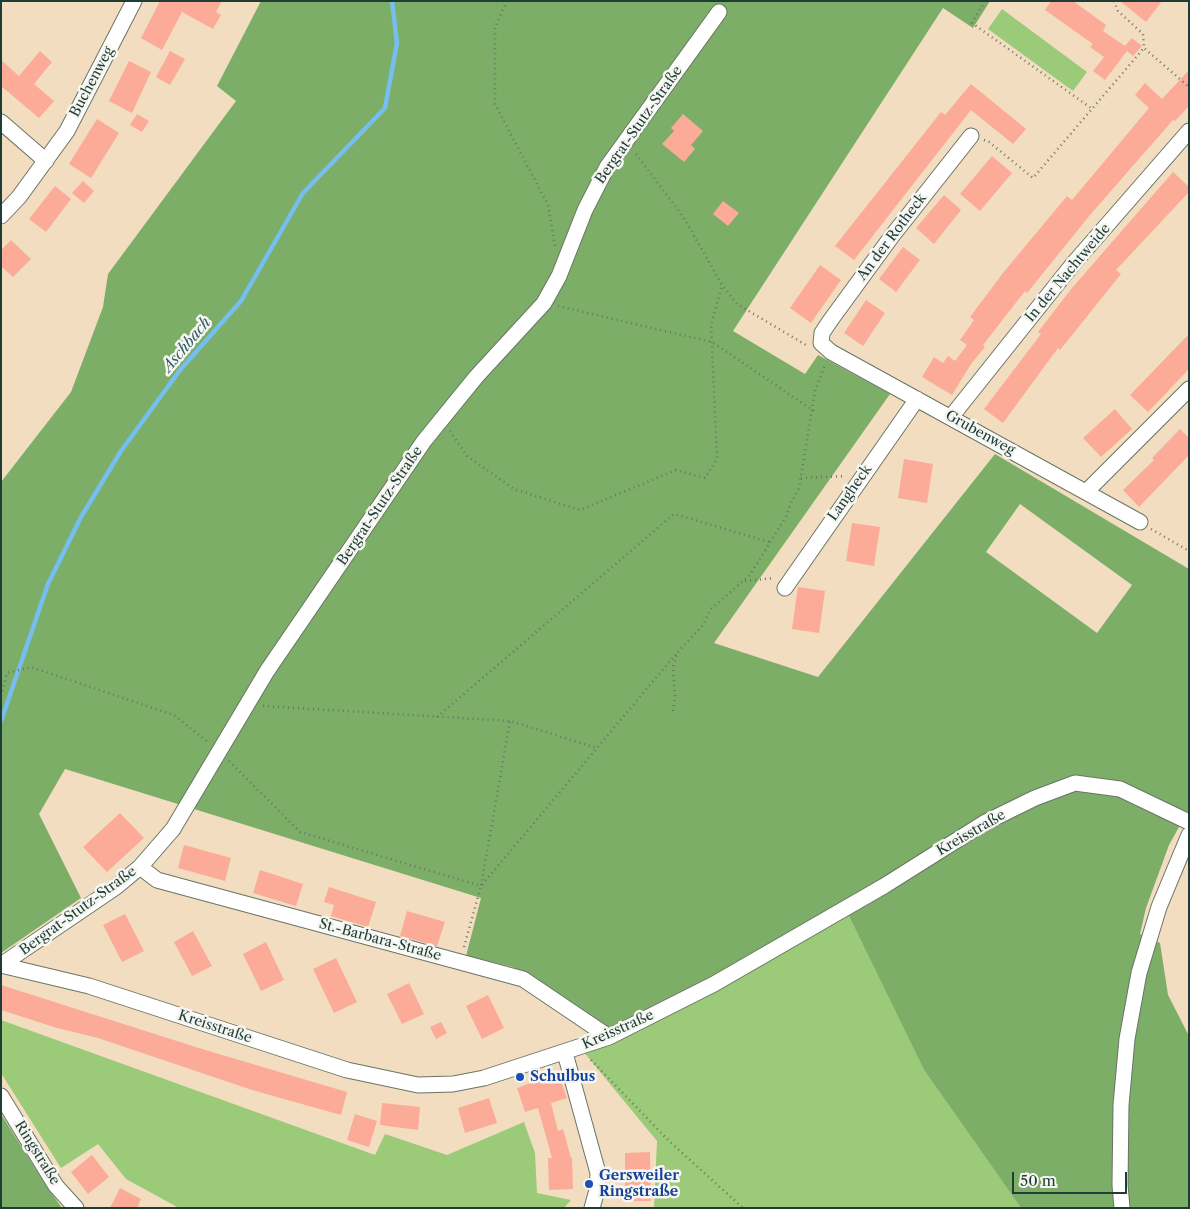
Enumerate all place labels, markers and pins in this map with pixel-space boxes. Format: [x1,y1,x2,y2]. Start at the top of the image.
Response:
place label: Schulbus [530,1069,595,1085]
marker: Schulbus [514,1071,526,1083]
place label: Gersweiler Ringstraße [599,1168,679,1200]
marker: Gersweiler Ringstraße [583,1178,595,1190]

